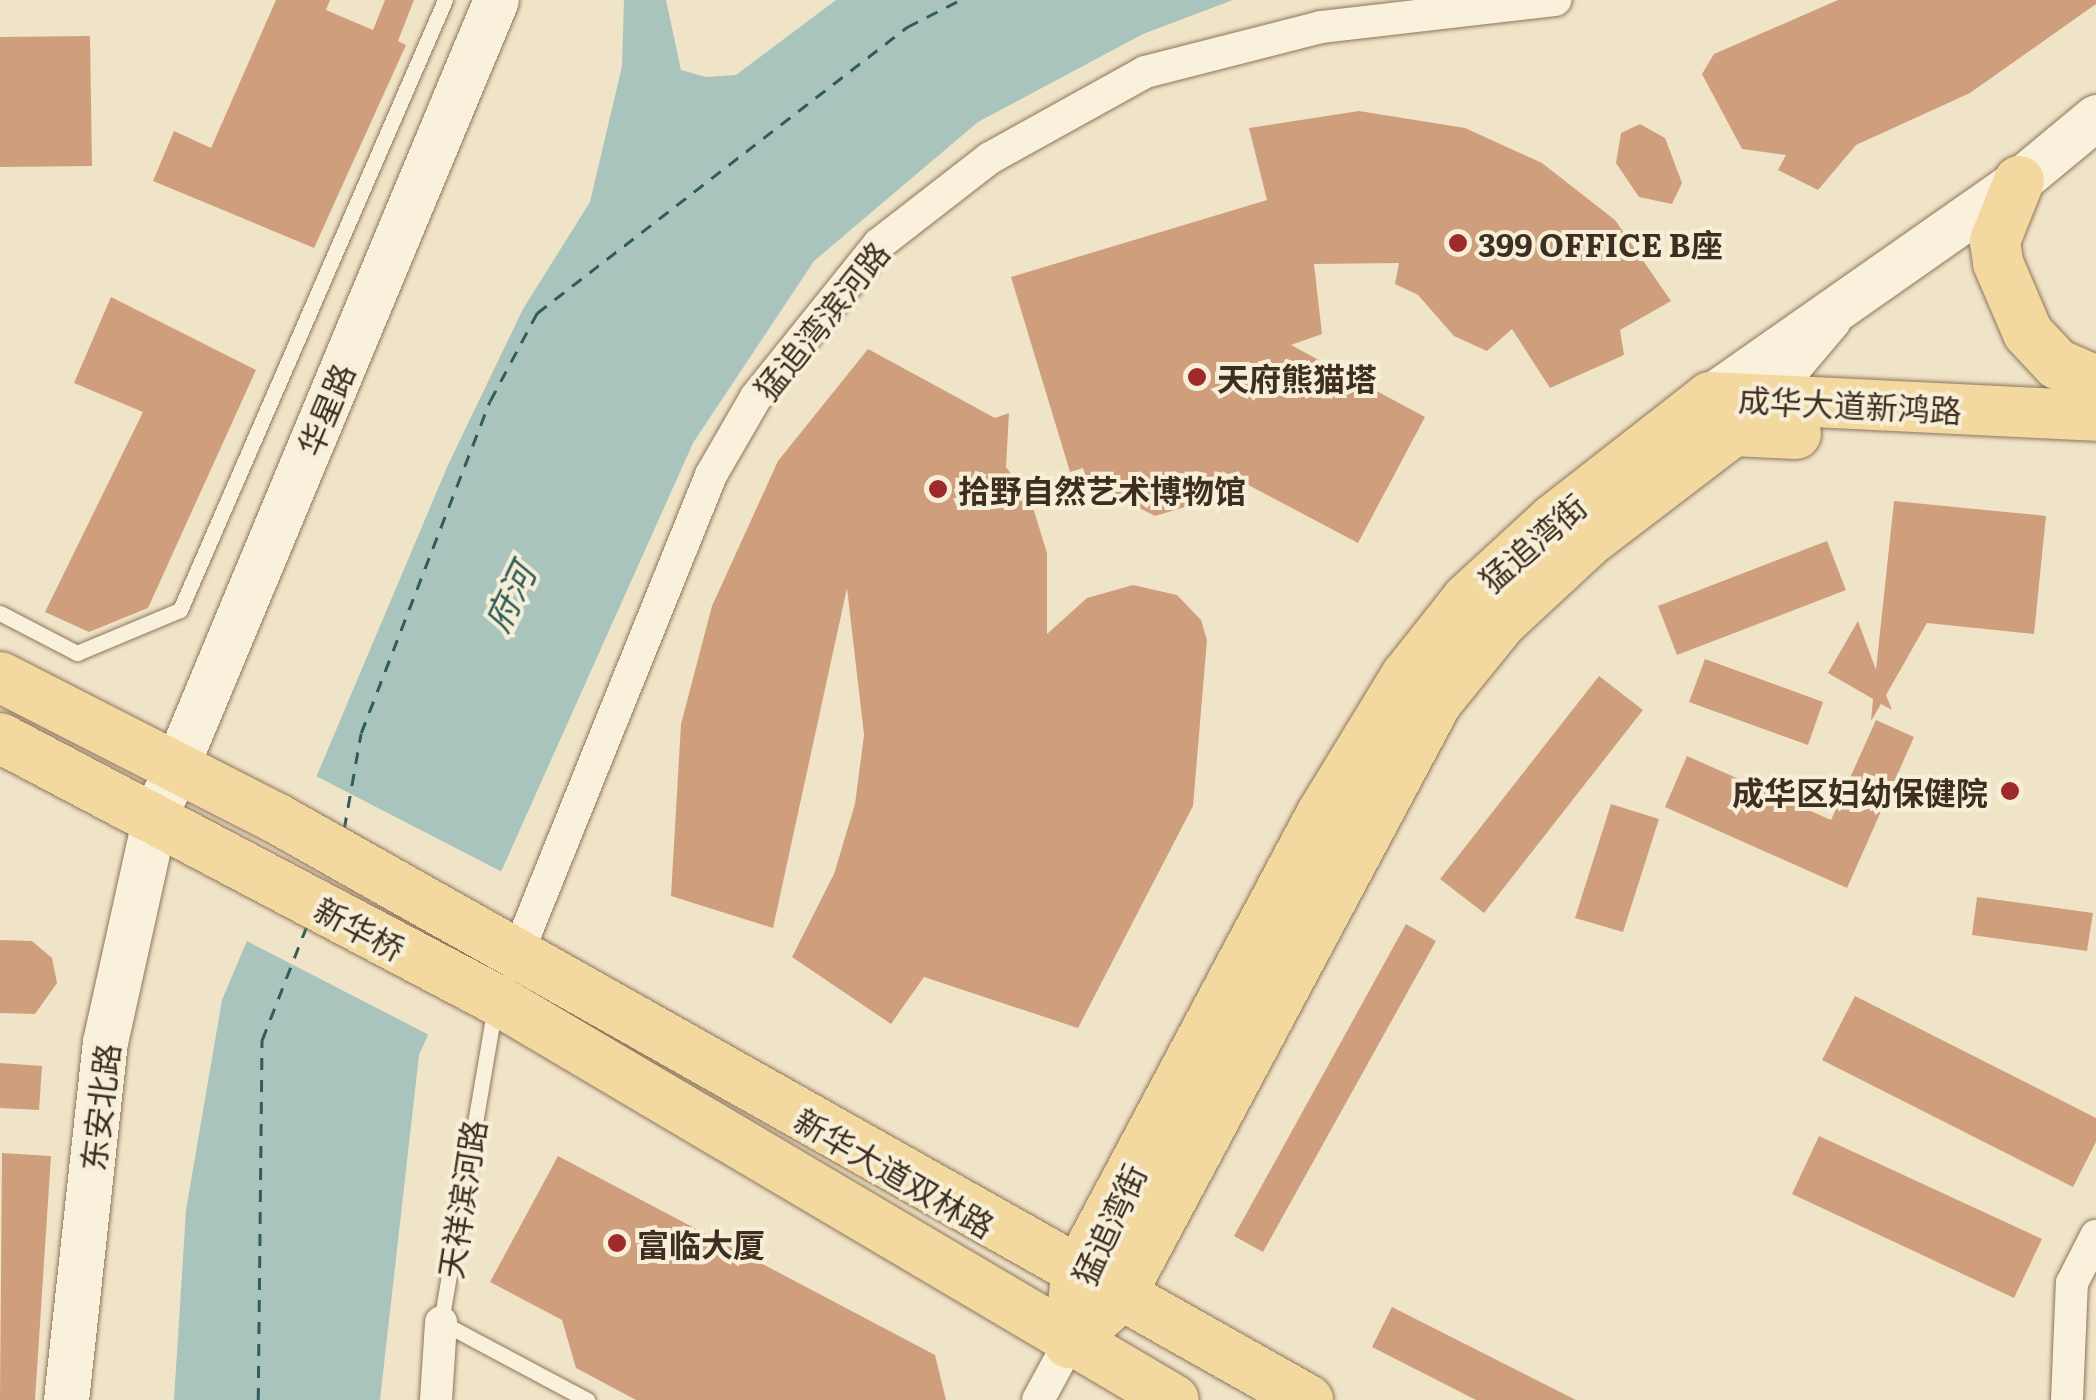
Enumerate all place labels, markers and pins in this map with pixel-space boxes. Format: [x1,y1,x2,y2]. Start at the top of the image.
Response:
place label: 399 OFFICE B座 [1478,224,1723,262]
marker: 399 OFFICE B座 [1447,232,1469,254]
place label: 天府熊猫塔 [1217,358,1377,396]
marker: 天府熊猫塔 [1186,366,1208,388]
place label: 拾野自然艺术博物馆 [958,470,1246,508]
marker: 拾野自然艺术博物馆 [927,478,949,500]
place label: 成华区妇幼保健院 [1732,772,1988,810]
marker: 成华区妇幼保健院 [1997,778,2023,804]
place label: 富临大厦 [637,1224,765,1262]
marker: 富临大厦 [606,1232,628,1254]

